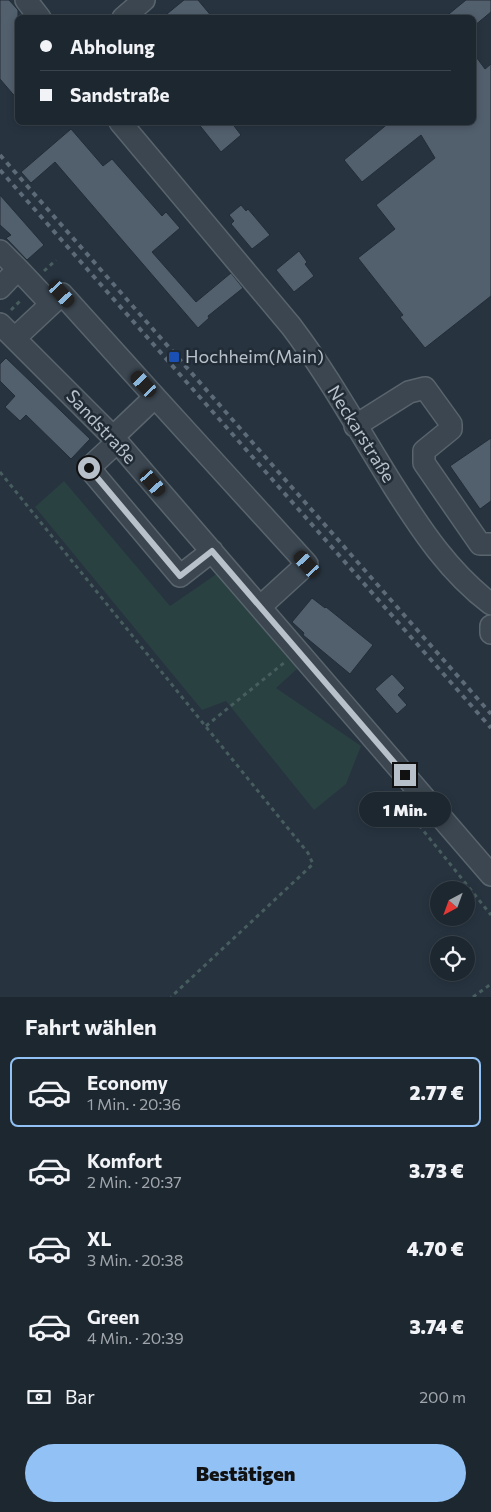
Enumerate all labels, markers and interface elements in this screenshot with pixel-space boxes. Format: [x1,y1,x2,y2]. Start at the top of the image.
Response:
text: Abholung [70,35,155,58]
text: Sandstraße [70,83,170,106]
car [46,278,77,310]
place label: Hochheim(Main) [185,345,324,367]
marker: Hochheim(Main) [167,350,181,364]
car [128,368,159,400]
street label: Neckarstraße [323,381,400,486]
street label: Sandstraße [62,385,141,468]
route start [78,457,100,479]
car [137,467,168,499]
car [291,548,322,580]
route end [394,764,416,786]
callout: 1 Min. [359,792,451,828]
text: 1 Min. [383,800,427,819]
north arrow [430,881,475,926]
map controls [430,881,475,981]
button: locate [430,936,475,981]
text: Fahrt wählen [25,1013,157,1040]
icon: car [27,1070,72,1115]
text: Economy [87,1071,168,1094]
text: 2.77 € [410,1081,464,1104]
text: 1 Min. · 20:36 [87,1094,181,1113]
icon: car [27,1148,72,1193]
text: Komfort [87,1149,162,1172]
text: 3.73 € [409,1159,464,1182]
text: 2 Min. · 20:37 [87,1172,182,1191]
icon: car [27,1226,72,1271]
text: XL [87,1227,112,1250]
text: 4.70 € [407,1237,464,1260]
text: 3 Min. · 20:38 [87,1250,183,1269]
icon: car [27,1304,72,1349]
text: Green [87,1305,139,1328]
text: 3.74 € [410,1315,464,1338]
text: 4 Min. · 20:39 [87,1328,184,1347]
icon: cash [25,1383,53,1411]
text: Bar [65,1385,95,1408]
text: 200 m [419,1387,466,1406]
button: Bestätigen [25,1444,466,1502]

